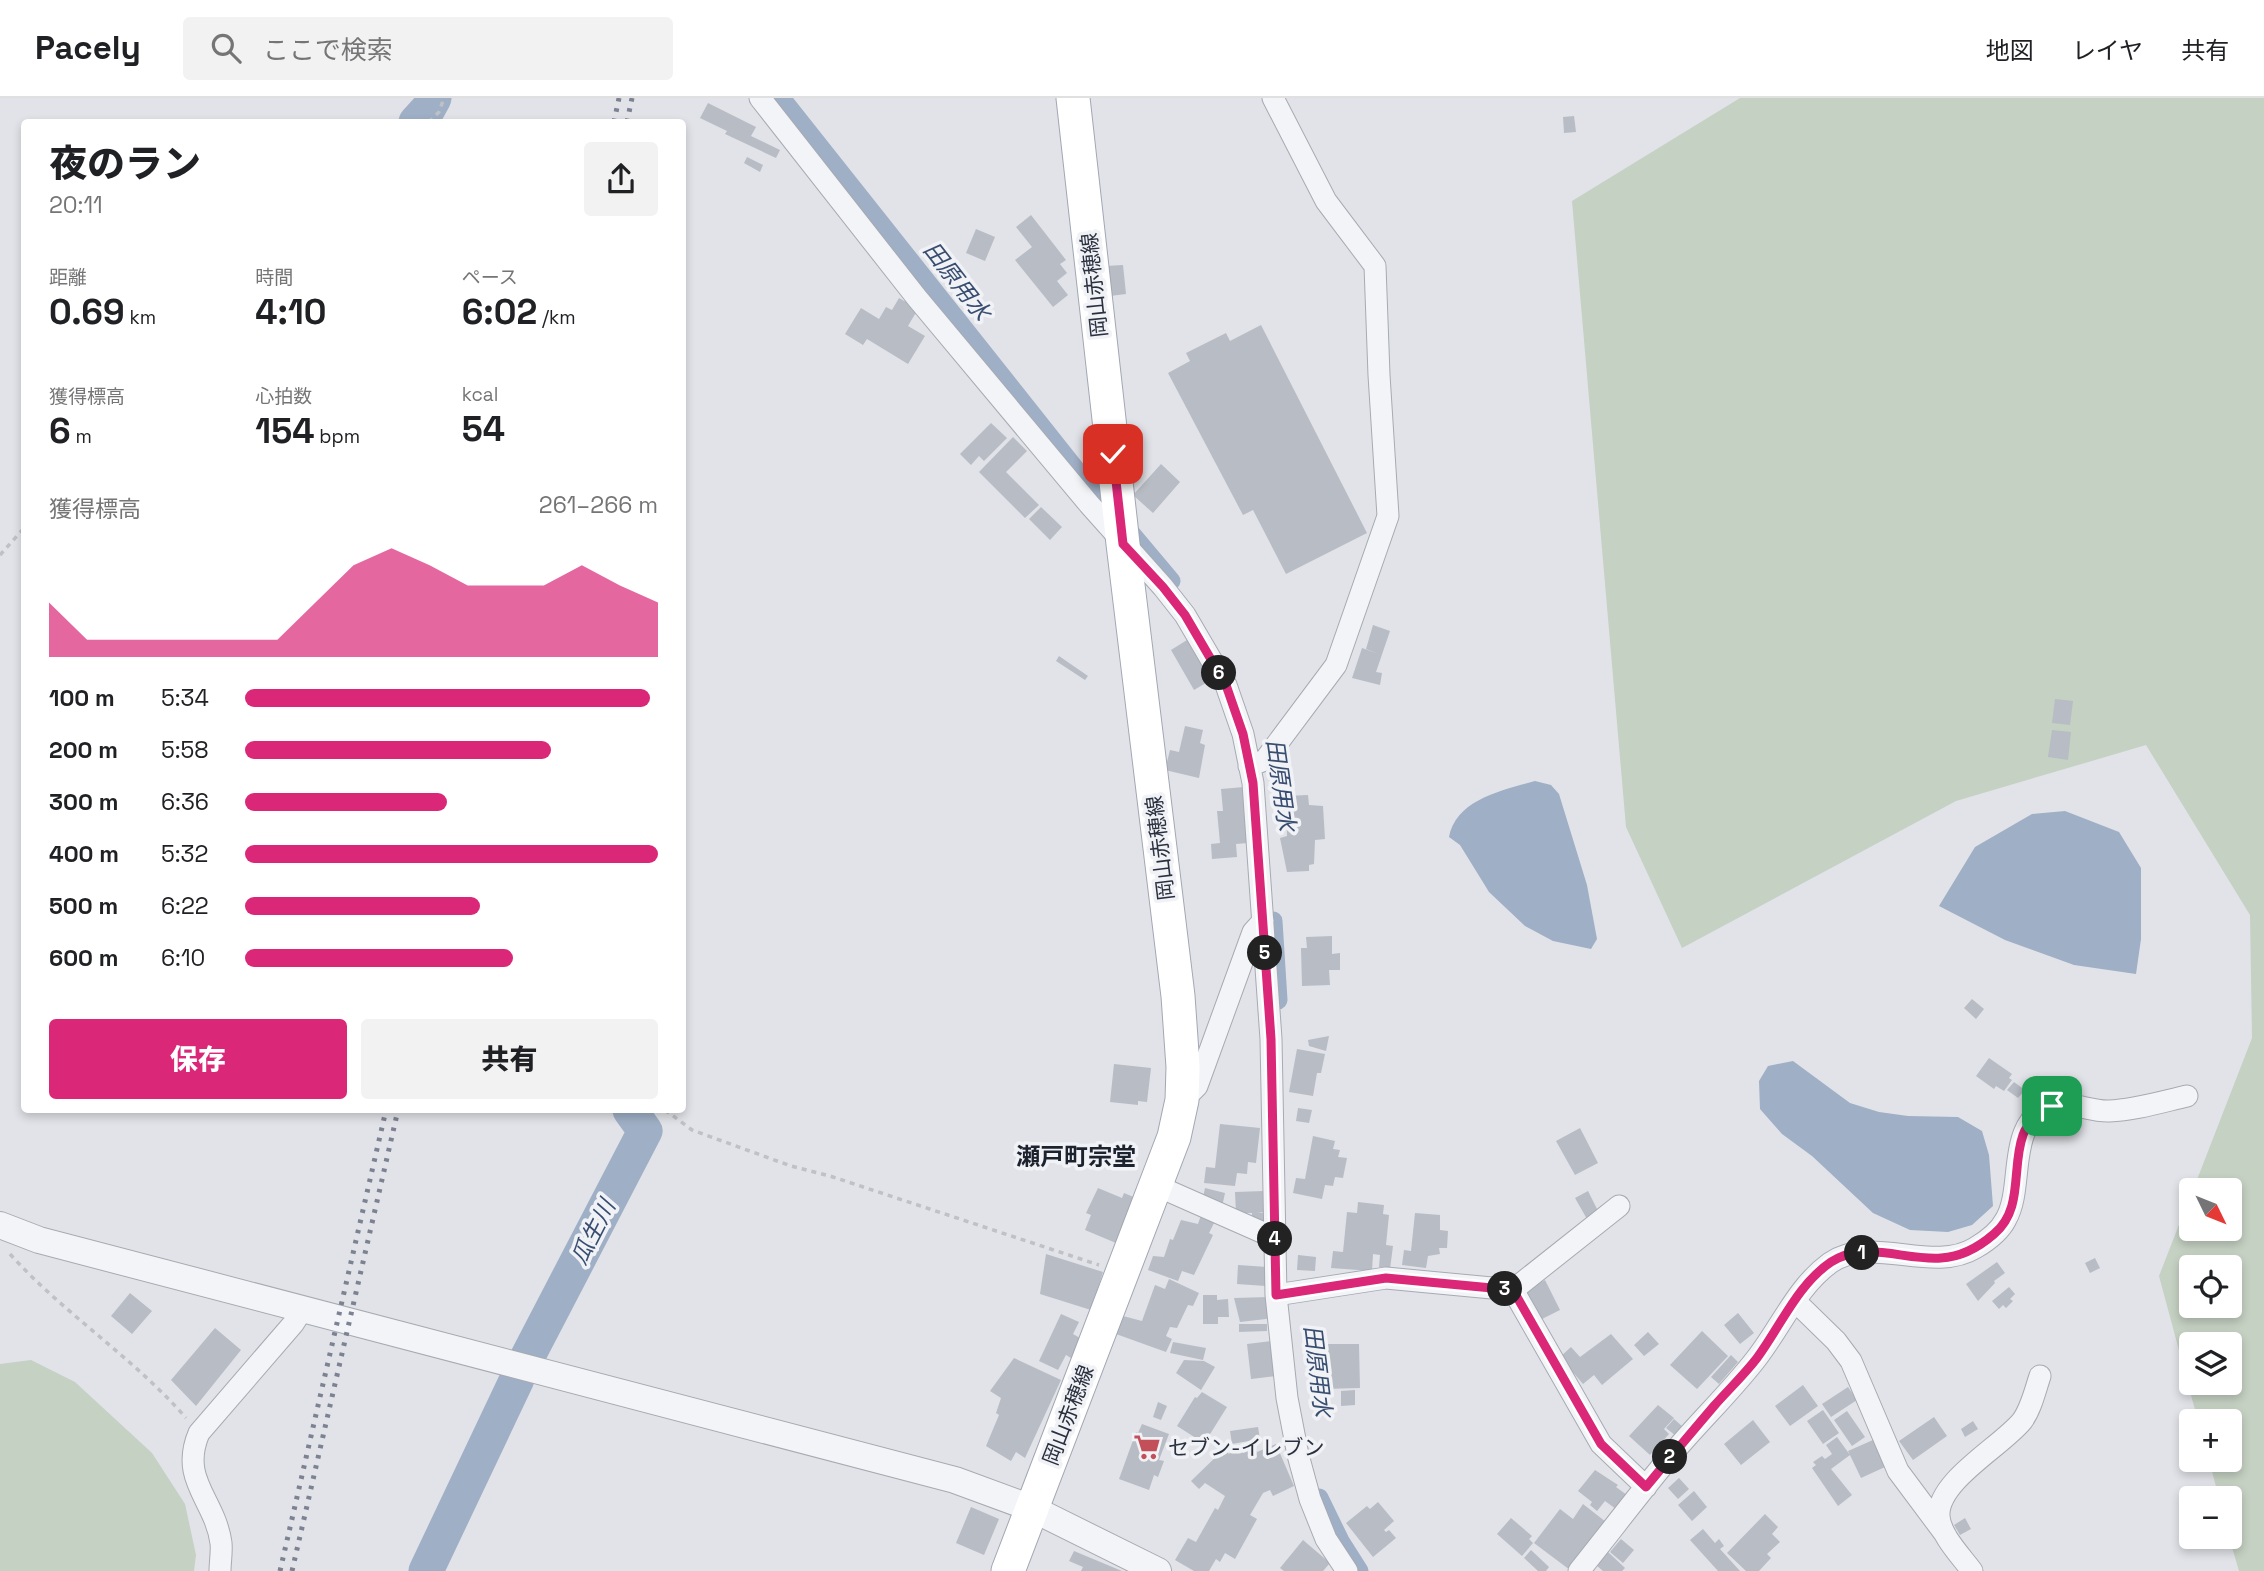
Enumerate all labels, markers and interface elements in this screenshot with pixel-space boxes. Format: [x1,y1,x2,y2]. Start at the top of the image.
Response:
search box [183,17,673,80]
text: Pacely [35,27,141,69]
icon: search [207,29,245,67]
text: ここで検索 [263,33,393,67]
text: 地図 [1986,35,2034,66]
text: レイヤ [2072,35,2143,66]
text: 共有 [2181,35,2229,66]
text: 夜のラン [49,140,201,188]
button: share [584,142,658,216]
text: 20:11 [49,190,103,220]
street label: 岡山赤穂線 [1075,231,1113,339]
water label: 田原用水 [917,236,999,329]
text: 距離 [49,265,87,290]
text: 時間 [255,265,293,290]
text: ペース [462,265,518,290]
text: 0.69 [49,290,125,334]
text: 4:10 [255,290,327,334]
text: 6:02 [462,290,537,334]
text: km [125,305,156,330]
text: /km [537,305,576,330]
text: kcal [462,382,498,407]
text: 獲得標高 [49,384,125,409]
text: 心拍数 [255,384,312,409]
text: 54 [462,407,505,451]
text: 6 [49,409,71,453]
text: 154 [255,409,314,453]
text: m [71,424,92,449]
text: bpm [314,424,360,449]
pin [1083,424,1143,484]
icon: check [1094,435,1132,473]
text: 261–266 m [539,490,658,520]
text: 獲得標高 [49,494,141,524]
pin: 6 [1202,656,1236,690]
text: 6 [1213,660,1224,685]
text: 100 m [49,683,115,713]
text: 5:34 [161,683,209,713]
text: 200 m [49,735,118,765]
text: 5:58 [161,735,209,765]
water label: 田原用水 [1260,737,1303,836]
text: 300 m [49,787,118,817]
text: 6:36 [161,787,209,817]
street label: 岡山赤穂線 [1140,794,1180,902]
text: 400 m [49,839,119,869]
text: 5:32 [161,839,208,869]
text: 500 m [49,891,118,921]
text: 6:22 [161,891,209,921]
pin: 5 [1248,936,1282,970]
text: 5 [1259,940,1270,965]
text: 600 m [49,943,119,973]
text: 6:10 [161,943,205,973]
button: 保存 [49,1019,347,1099]
button: 共有 [361,1019,658,1099]
pin [2022,1076,2082,1136]
icon: arrive [2033,1087,2071,1125]
district label: 瀬戸町宗堂 [1016,1141,1136,1172]
north arrow [2179,1178,2242,1241]
map controls [2179,1178,2242,1549]
water label: 瓜生川 [564,1192,623,1270]
pin: 4 [1258,1222,1292,1256]
text: 4 [1268,1226,1281,1251]
pin: 1 [1844,1236,1880,1270]
text: 1 [1857,1240,1866,1265]
button: locate [2179,1255,2242,1318]
pin: 3 [1488,1272,1522,1306]
text: 3 [1499,1276,1510,1301]
water label: 田原用水 [1298,1324,1339,1421]
button: layers [2179,1332,2242,1395]
street label: 岡山赤穂線 [1037,1361,1099,1469]
button: + [2179,1409,2242,1472]
supermarket icon: セブン-イレブン [1132,1432,1162,1462]
place label: セブン-イレブン [1168,1434,1325,1461]
pin: 2 [1652,1440,1688,1474]
text: 2 [1664,1444,1675,1469]
button: − [2179,1486,2242,1549]

